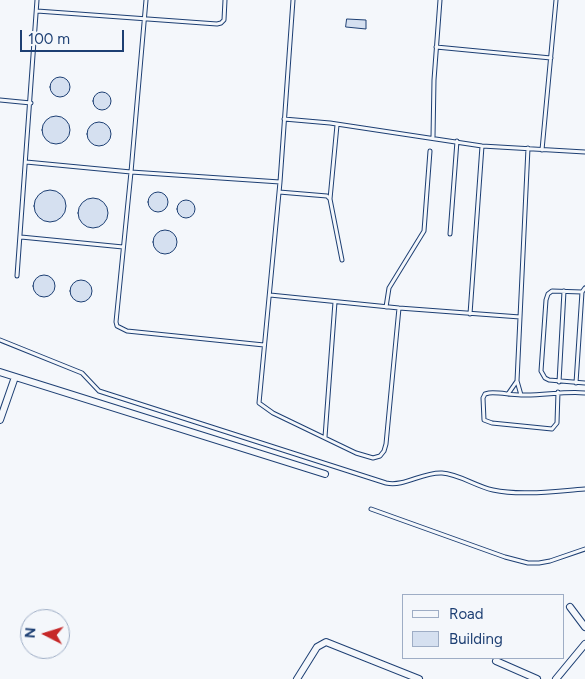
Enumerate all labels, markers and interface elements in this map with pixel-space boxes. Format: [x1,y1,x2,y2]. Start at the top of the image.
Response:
scale bar [22,20,126,52]
text: 100 m [28,30,70,48]
legend [402,594,565,659]
text: Road [449,605,484,623]
north arrow [20,609,70,659]
text: N [22,627,39,639]
text: Building [449,630,503,648]

